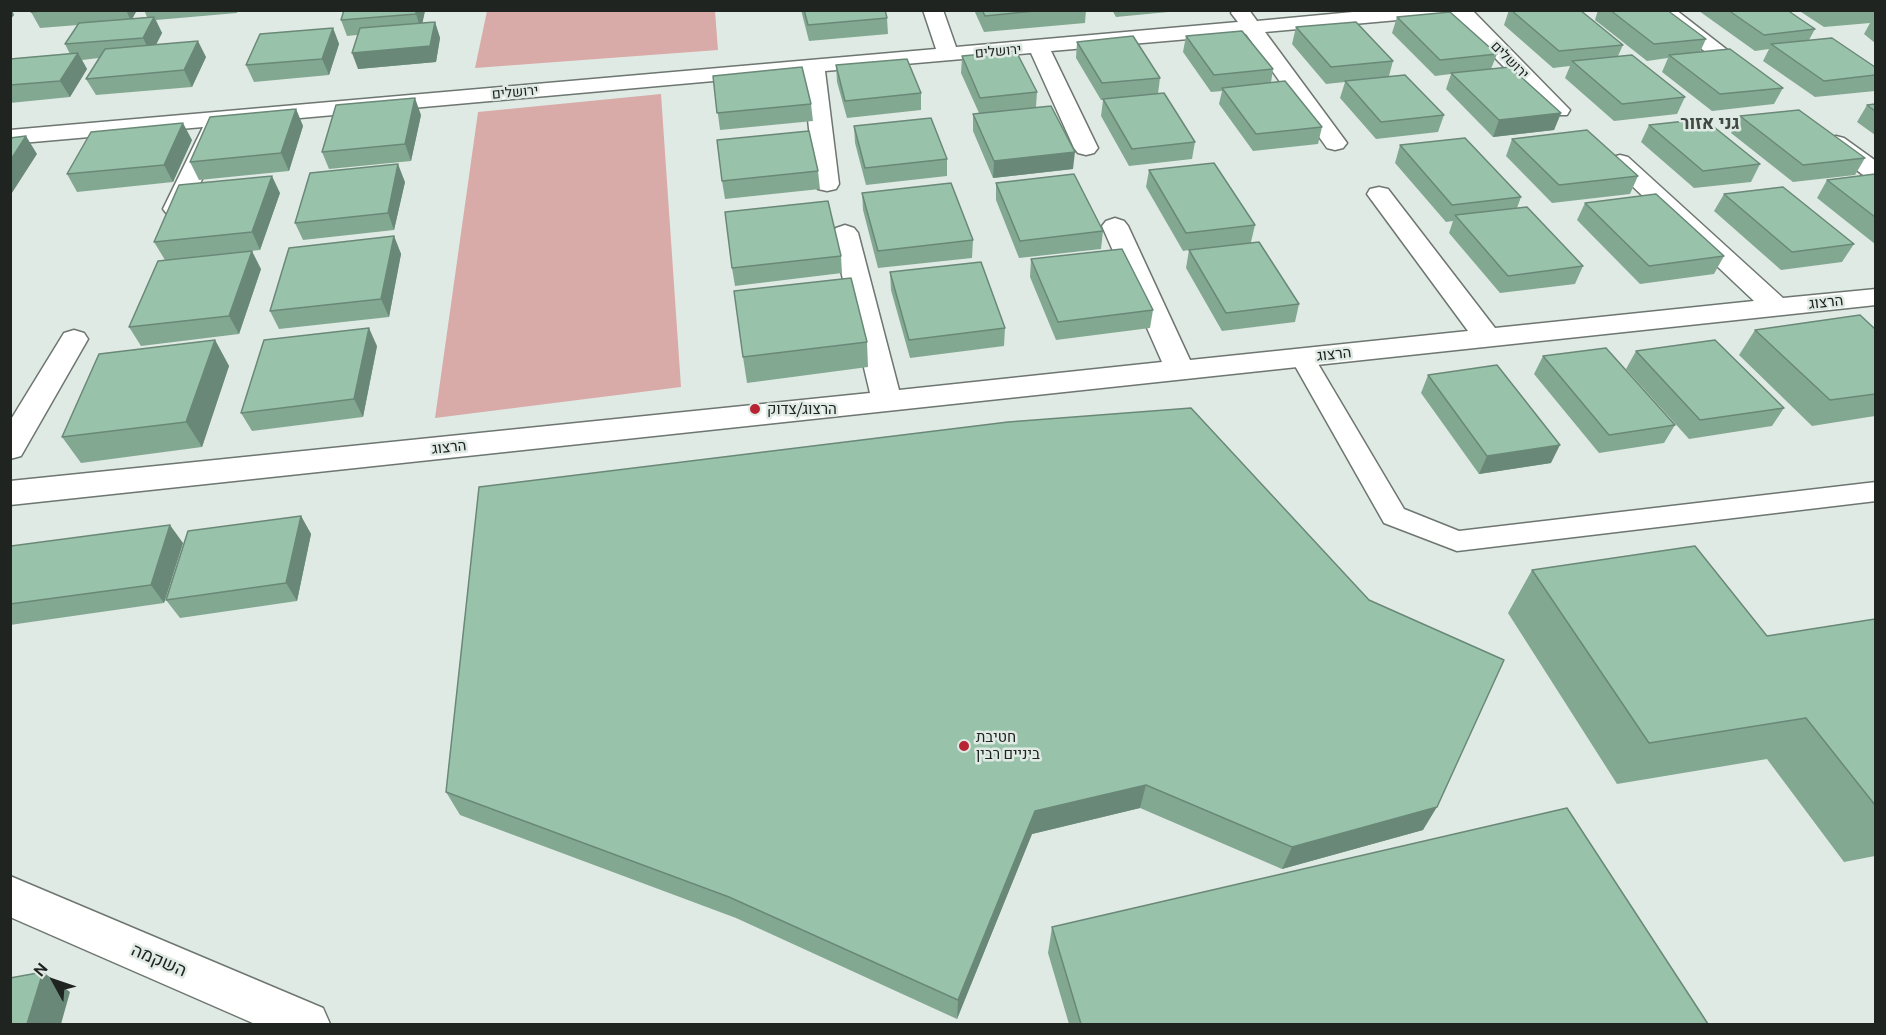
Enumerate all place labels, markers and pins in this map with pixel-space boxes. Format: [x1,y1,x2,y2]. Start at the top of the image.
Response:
place label: הרצוג/צדוק [767,400,837,418]
marker: הרצוג/צדוק [748,402,762,416]
place label: חטיבת ביניים רבין [976,728,1040,763]
marker: חטיבת ביניים רבין [957,739,971,753]

